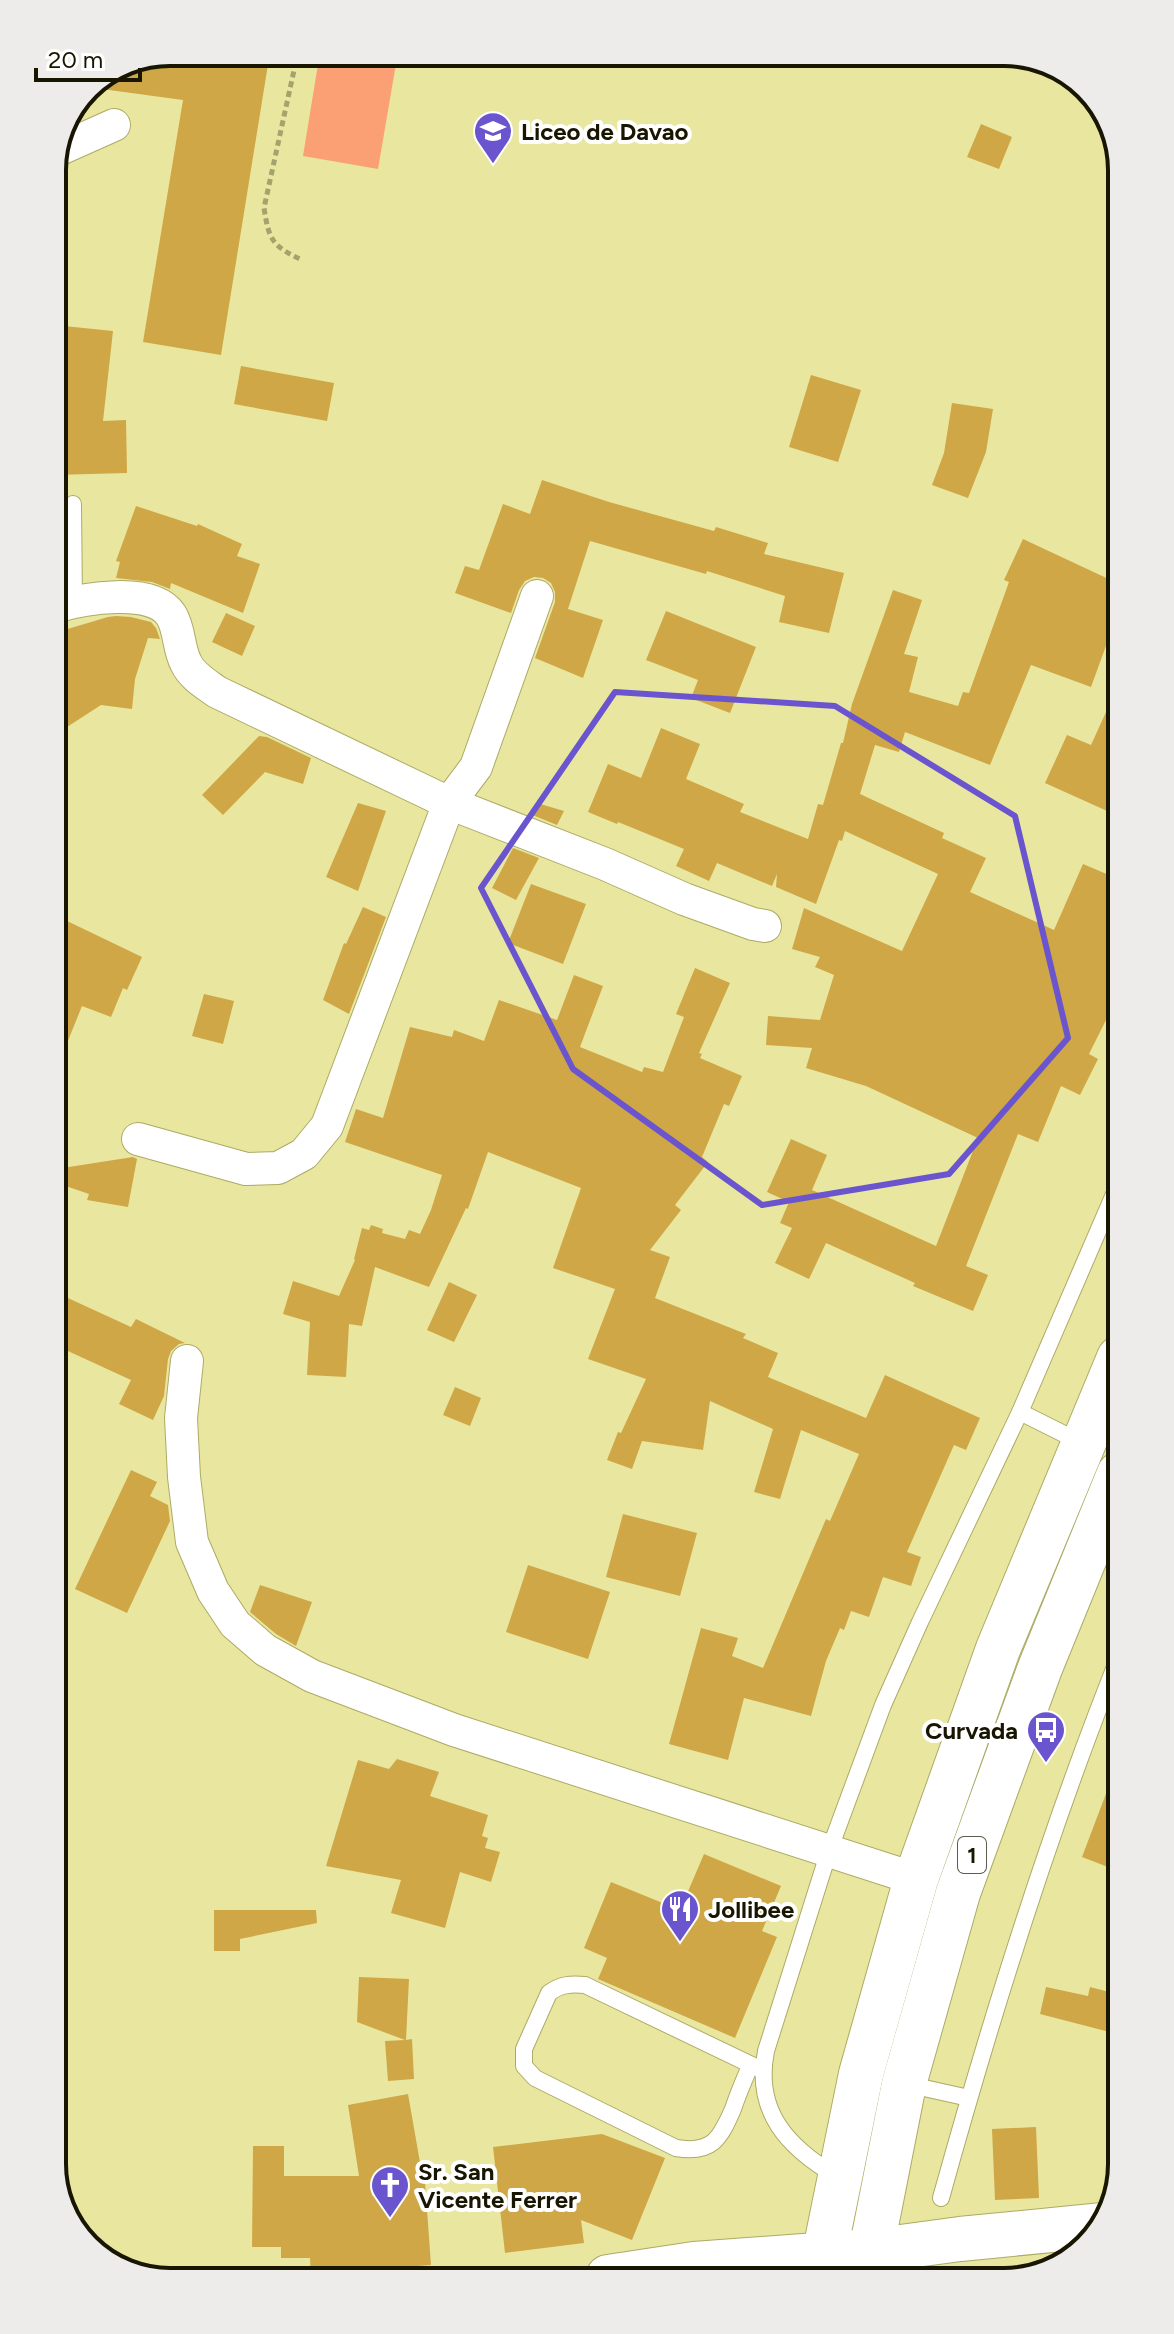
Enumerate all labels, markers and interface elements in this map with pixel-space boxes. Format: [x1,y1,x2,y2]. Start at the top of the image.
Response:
scale bar [36,32,140,82]
text: 20 m [48,45,103,74]
school or university icon: Liceo de Davao [472,110,514,165]
place label: Liceo de Davao [521,117,689,146]
bus stop icon: Curvada [1025,1709,1067,1764]
place label: Curvada [925,1716,1018,1745]
road number: 1 [958,1837,986,1873]
restaurant icon: Jollibee [659,1888,701,1943]
place label: Jollibee [708,1895,794,1924]
place label: Sr. San Vicente Ferrer [418,2157,577,2214]
church icon: Sr. San Vicente Ferrer [369,2164,411,2219]

